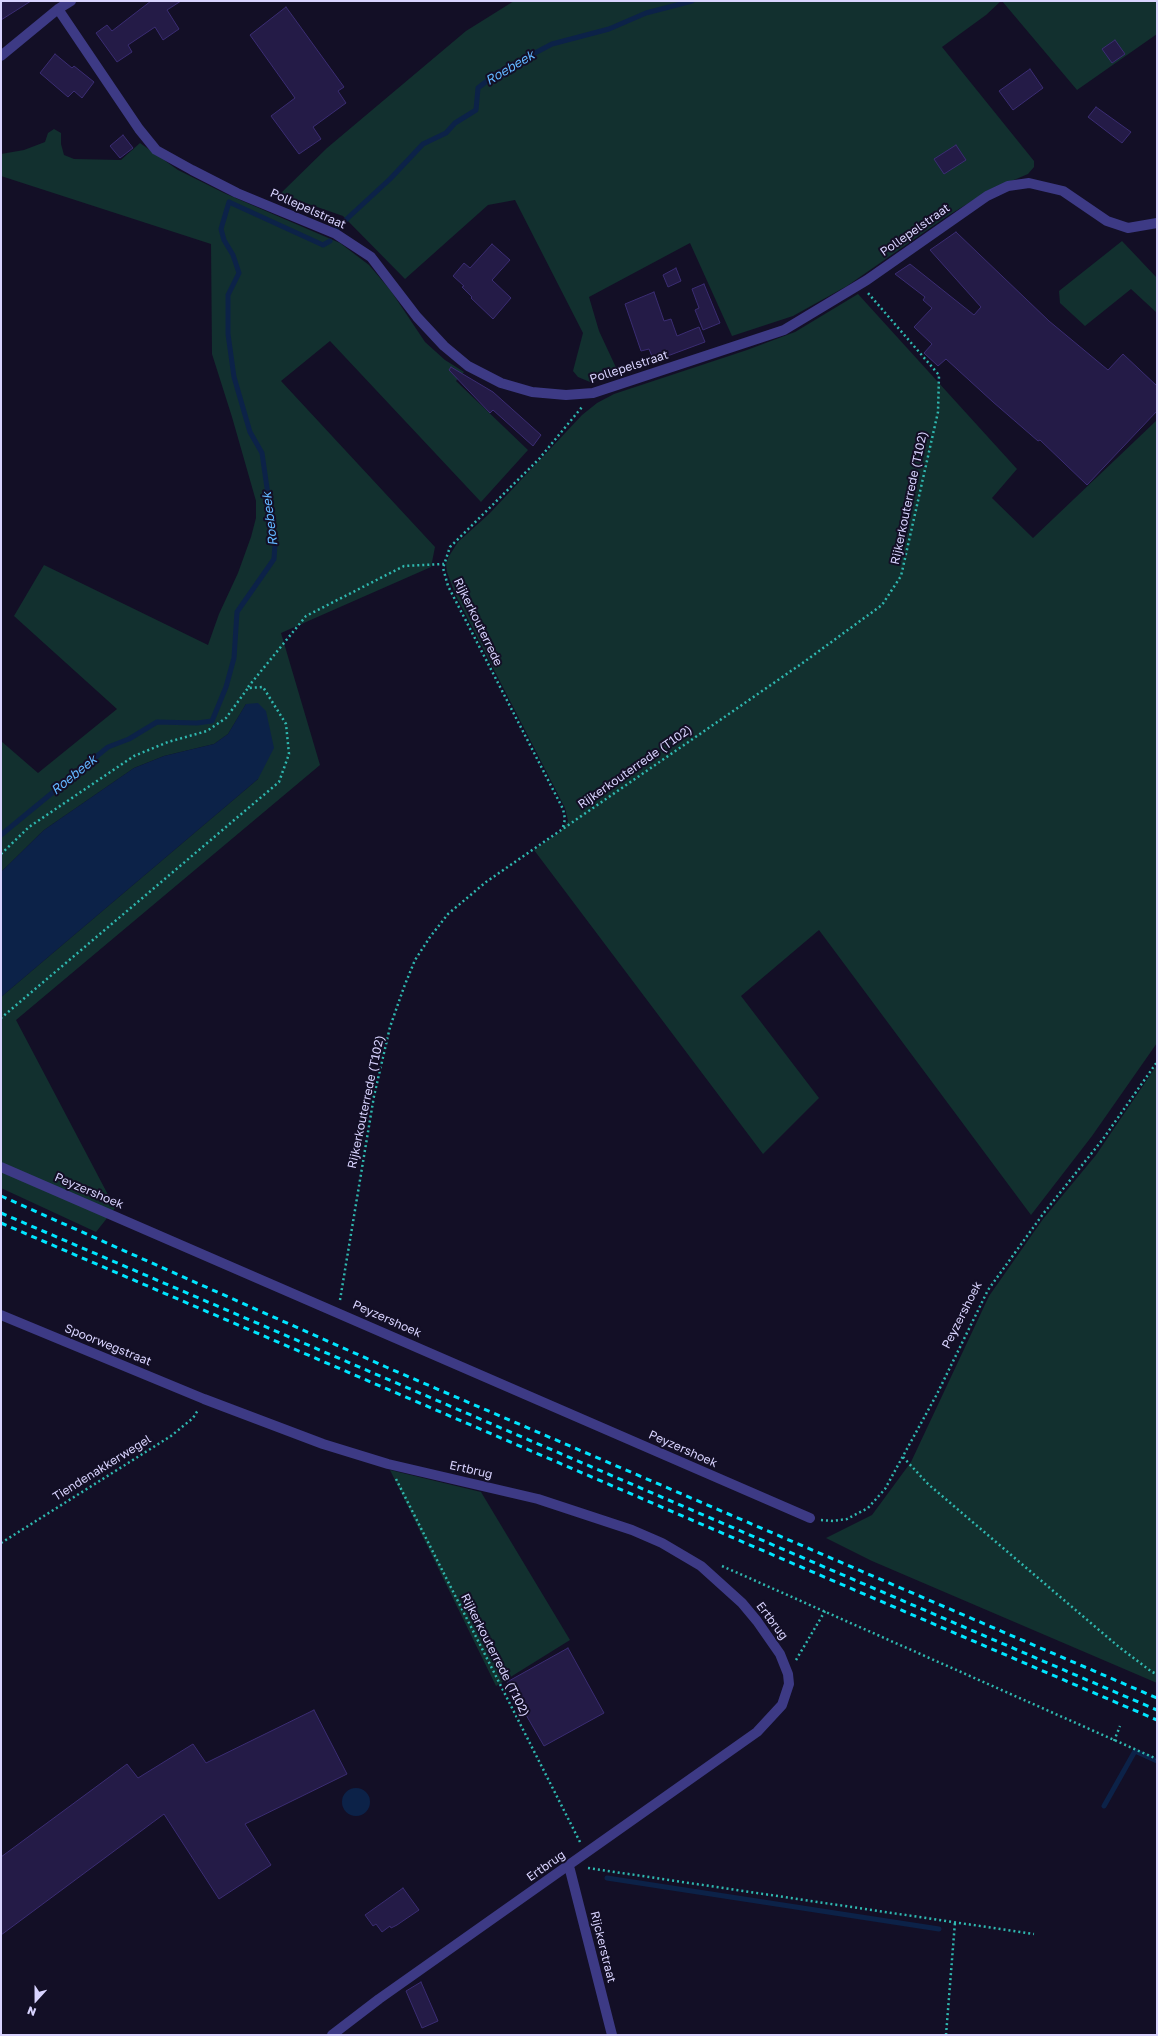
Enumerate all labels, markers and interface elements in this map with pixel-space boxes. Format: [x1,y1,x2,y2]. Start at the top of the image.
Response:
water label: Roebeek [483,47,537,89]
street label: Pollepelstraat [268,186,348,232]
street label: Pollepelstraat [877,201,953,259]
street label: Pollepelstraat [588,348,670,386]
street label: Rijkerkouterrede (T102) [888,430,930,566]
water label: Roebeek [259,491,281,547]
street label: Rijkerkouterrede [450,576,506,668]
street label: Rijkerkouterrede (T102) [575,722,695,812]
water label: Roebeek [48,752,100,798]
street label: Rijkerkouterrede (T102) [345,1034,387,1170]
street label: Peyzershoek [52,1170,126,1212]
street label: Peyzershoek [939,1279,985,1351]
street label: Peyzershoek [350,1297,424,1341]
street label: Spoorwegstraat [63,1321,153,1369]
street label: Peyzershoek [646,1427,720,1471]
street label: Tiendenakkerwegel [50,1432,154,1504]
street label: Ertbrug [448,1458,494,1482]
street label: Rijkerkouterrede (T102) [458,1591,532,1719]
street label: Ertbrug [753,1599,791,1643]
street label: Ertbrug [524,1848,568,1884]
street label: Rijckerstraat [587,1910,619,1984]
north arrow [16,1980,56,2020]
text: N [25,2004,38,2019]

